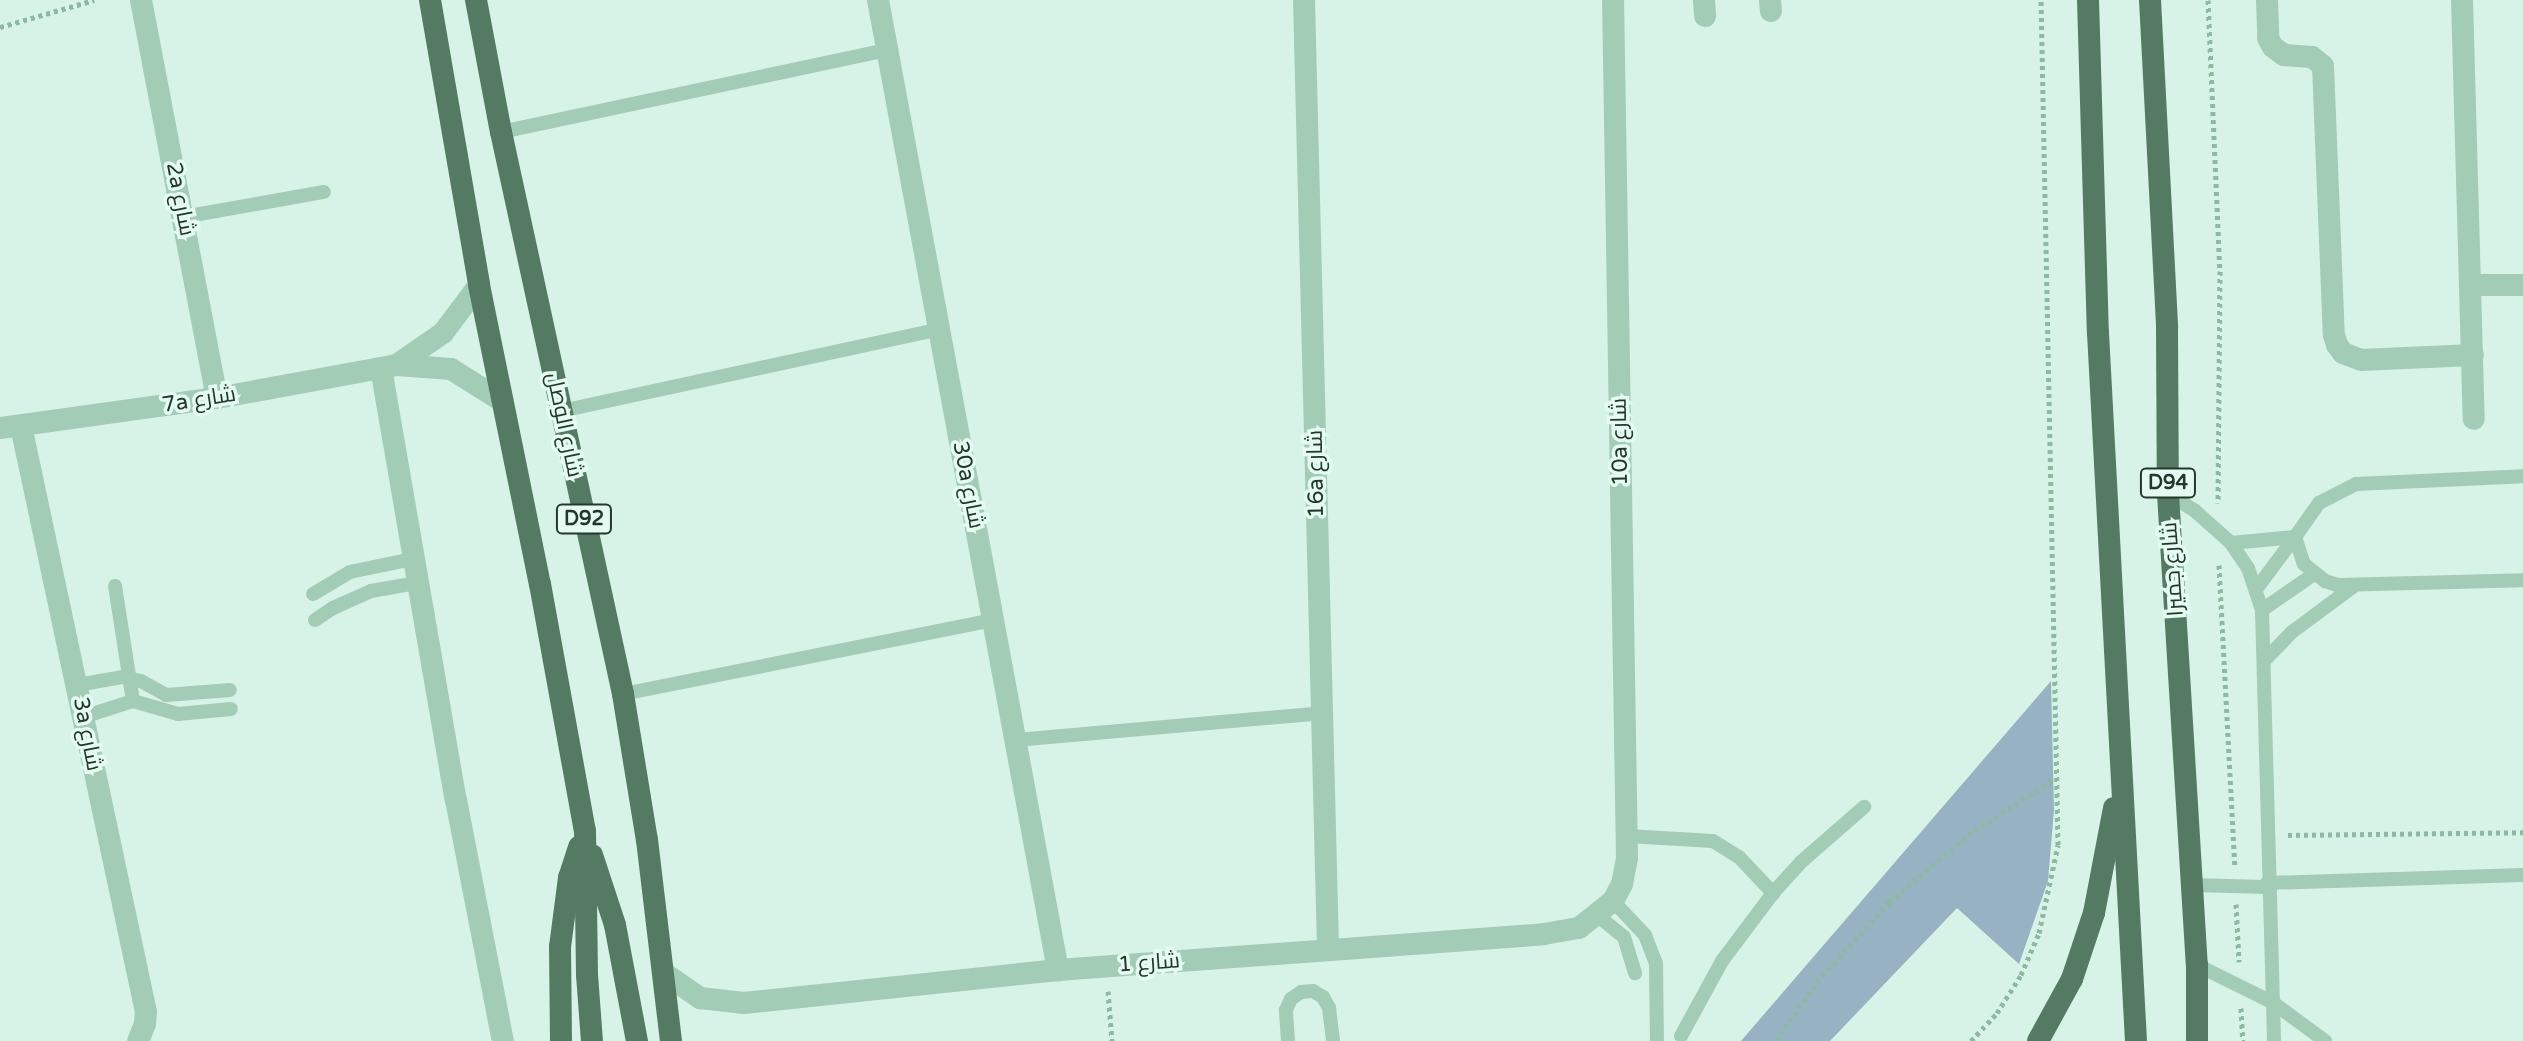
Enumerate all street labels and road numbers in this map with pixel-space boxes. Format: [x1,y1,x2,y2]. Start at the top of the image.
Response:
street label: 2a شارع [160,160,200,238]
street label: شارع الوصل [540,370,588,480]
street label: 7a شارع [160,381,238,419]
street label: 10a شارع [1606,398,1634,486]
street label: 16a شارع [1302,430,1330,518]
street label: 30a شارع [947,439,989,531]
road number: D94 [2138,467,2198,499]
road number: D92 [554,503,614,535]
street label: شارع جميرا [2157,521,2189,617]
street label: 3a شارع [67,695,107,773]
street label: شارع 1 [1117,948,1181,978]

